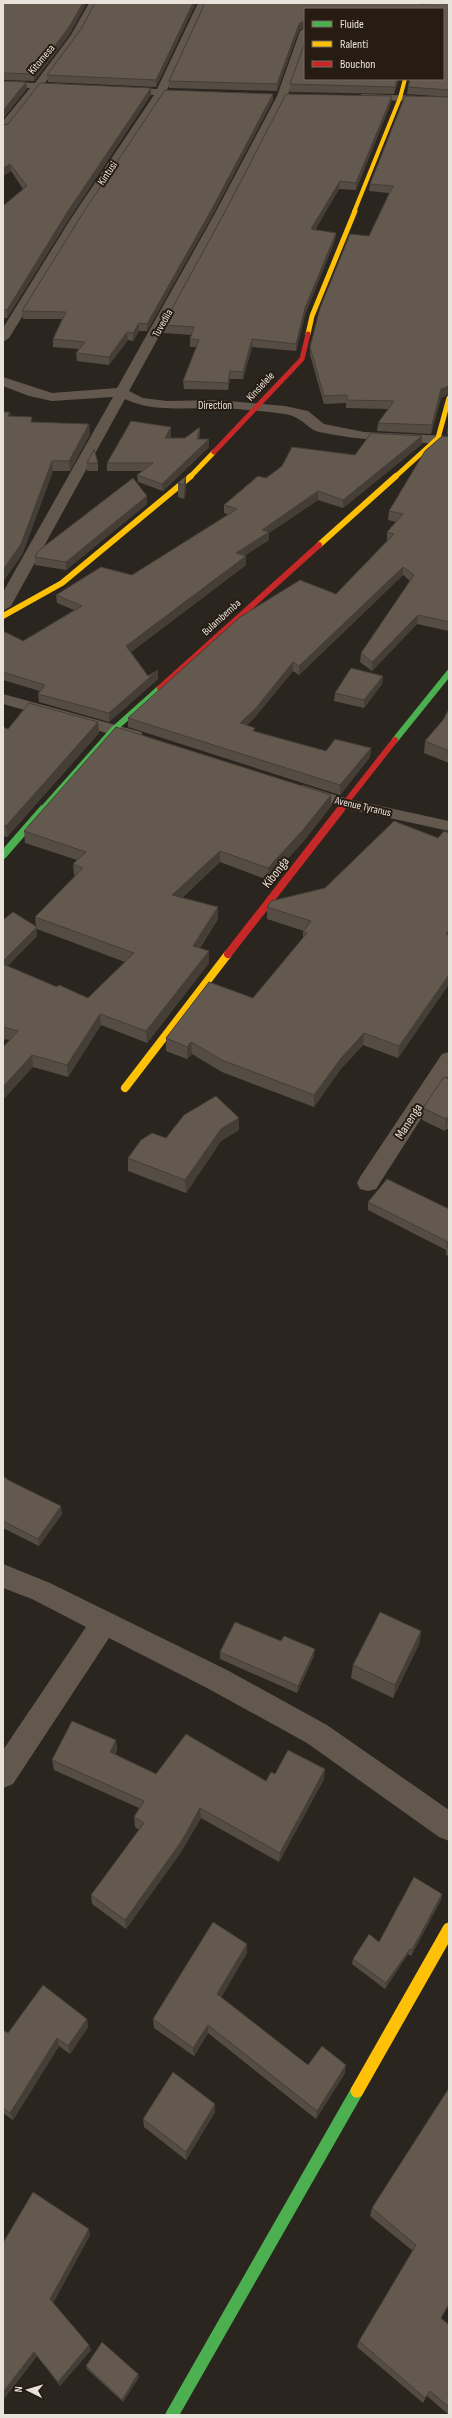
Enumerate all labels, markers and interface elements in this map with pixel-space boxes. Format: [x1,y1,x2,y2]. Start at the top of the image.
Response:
legend [304,8,444,80]
text: Fluide [340,17,364,32]
text: Ralenti [340,37,368,52]
street label: Kitomesa [25,42,57,77]
text: Bouchon [340,57,375,72]
street label: Kintusi [95,159,120,188]
street label: Tuvedila [150,307,175,339]
street label: Kinsielele [244,369,277,404]
street label: Direction [198,399,232,412]
street label: Bulambemba [199,597,243,638]
street label: Avenue Tyranus [332,793,392,819]
street label: Kibonga [259,854,293,891]
street label: Manenga [391,1101,426,1142]
north arrow [8,2370,48,2410]
text: N [12,2386,25,2393]

